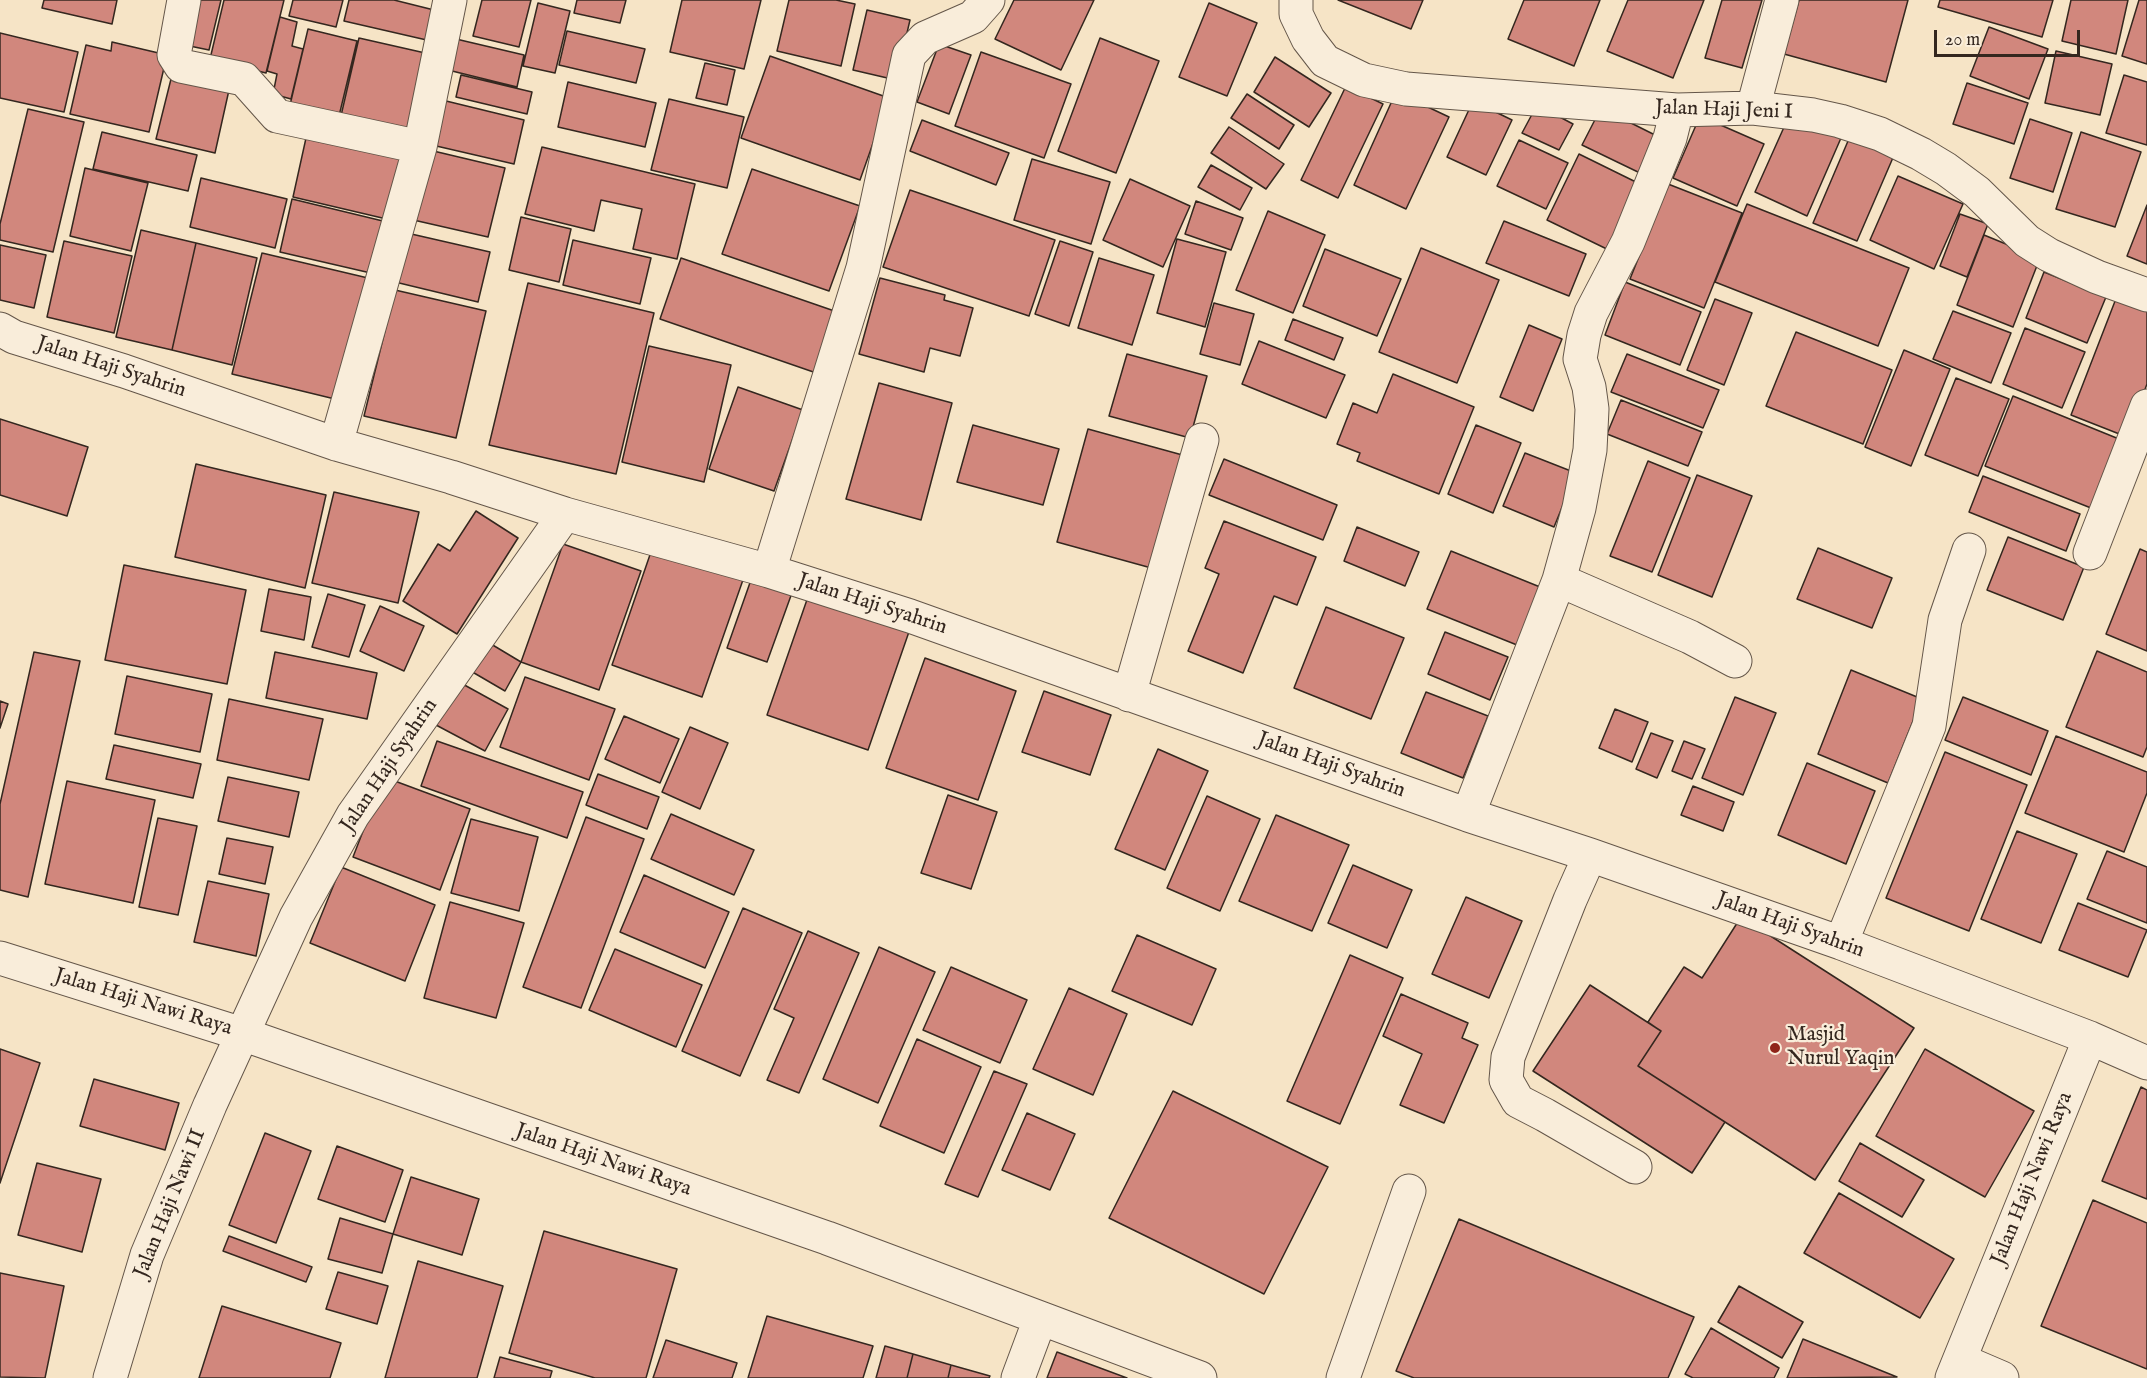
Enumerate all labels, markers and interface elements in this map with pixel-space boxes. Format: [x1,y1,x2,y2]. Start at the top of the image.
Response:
scale bar [1937,18,2082,56]
text: 20 m [1945,29,1980,52]
street label: Jalan Haji Jeni I [1655,96,1793,126]
street label: Jalan Haji Syahrin [33,332,189,404]
street label: Jalan Haji Syahrin [794,569,950,641]
street label: Jalan Haji Syahrin [336,695,444,837]
street label: Jalan Haji Syahrin [1254,728,1408,804]
street label: Jalan Haji Syahrin [1713,888,1867,964]
street label: Jalan Haji Nawi Raya [51,964,235,1042]
place label: Masjid Nurul Yaqin [1787,1023,1894,1073]
marker: Masjid Nurul Yaqin [1768,1041,1782,1055]
street label: Jalan Haji Nawi Raya [1987,1089,2079,1269]
street label: Jalan Haji Nawi Raya [512,1119,694,1203]
street label: Jalan Haji Nawi II [130,1126,212,1282]

